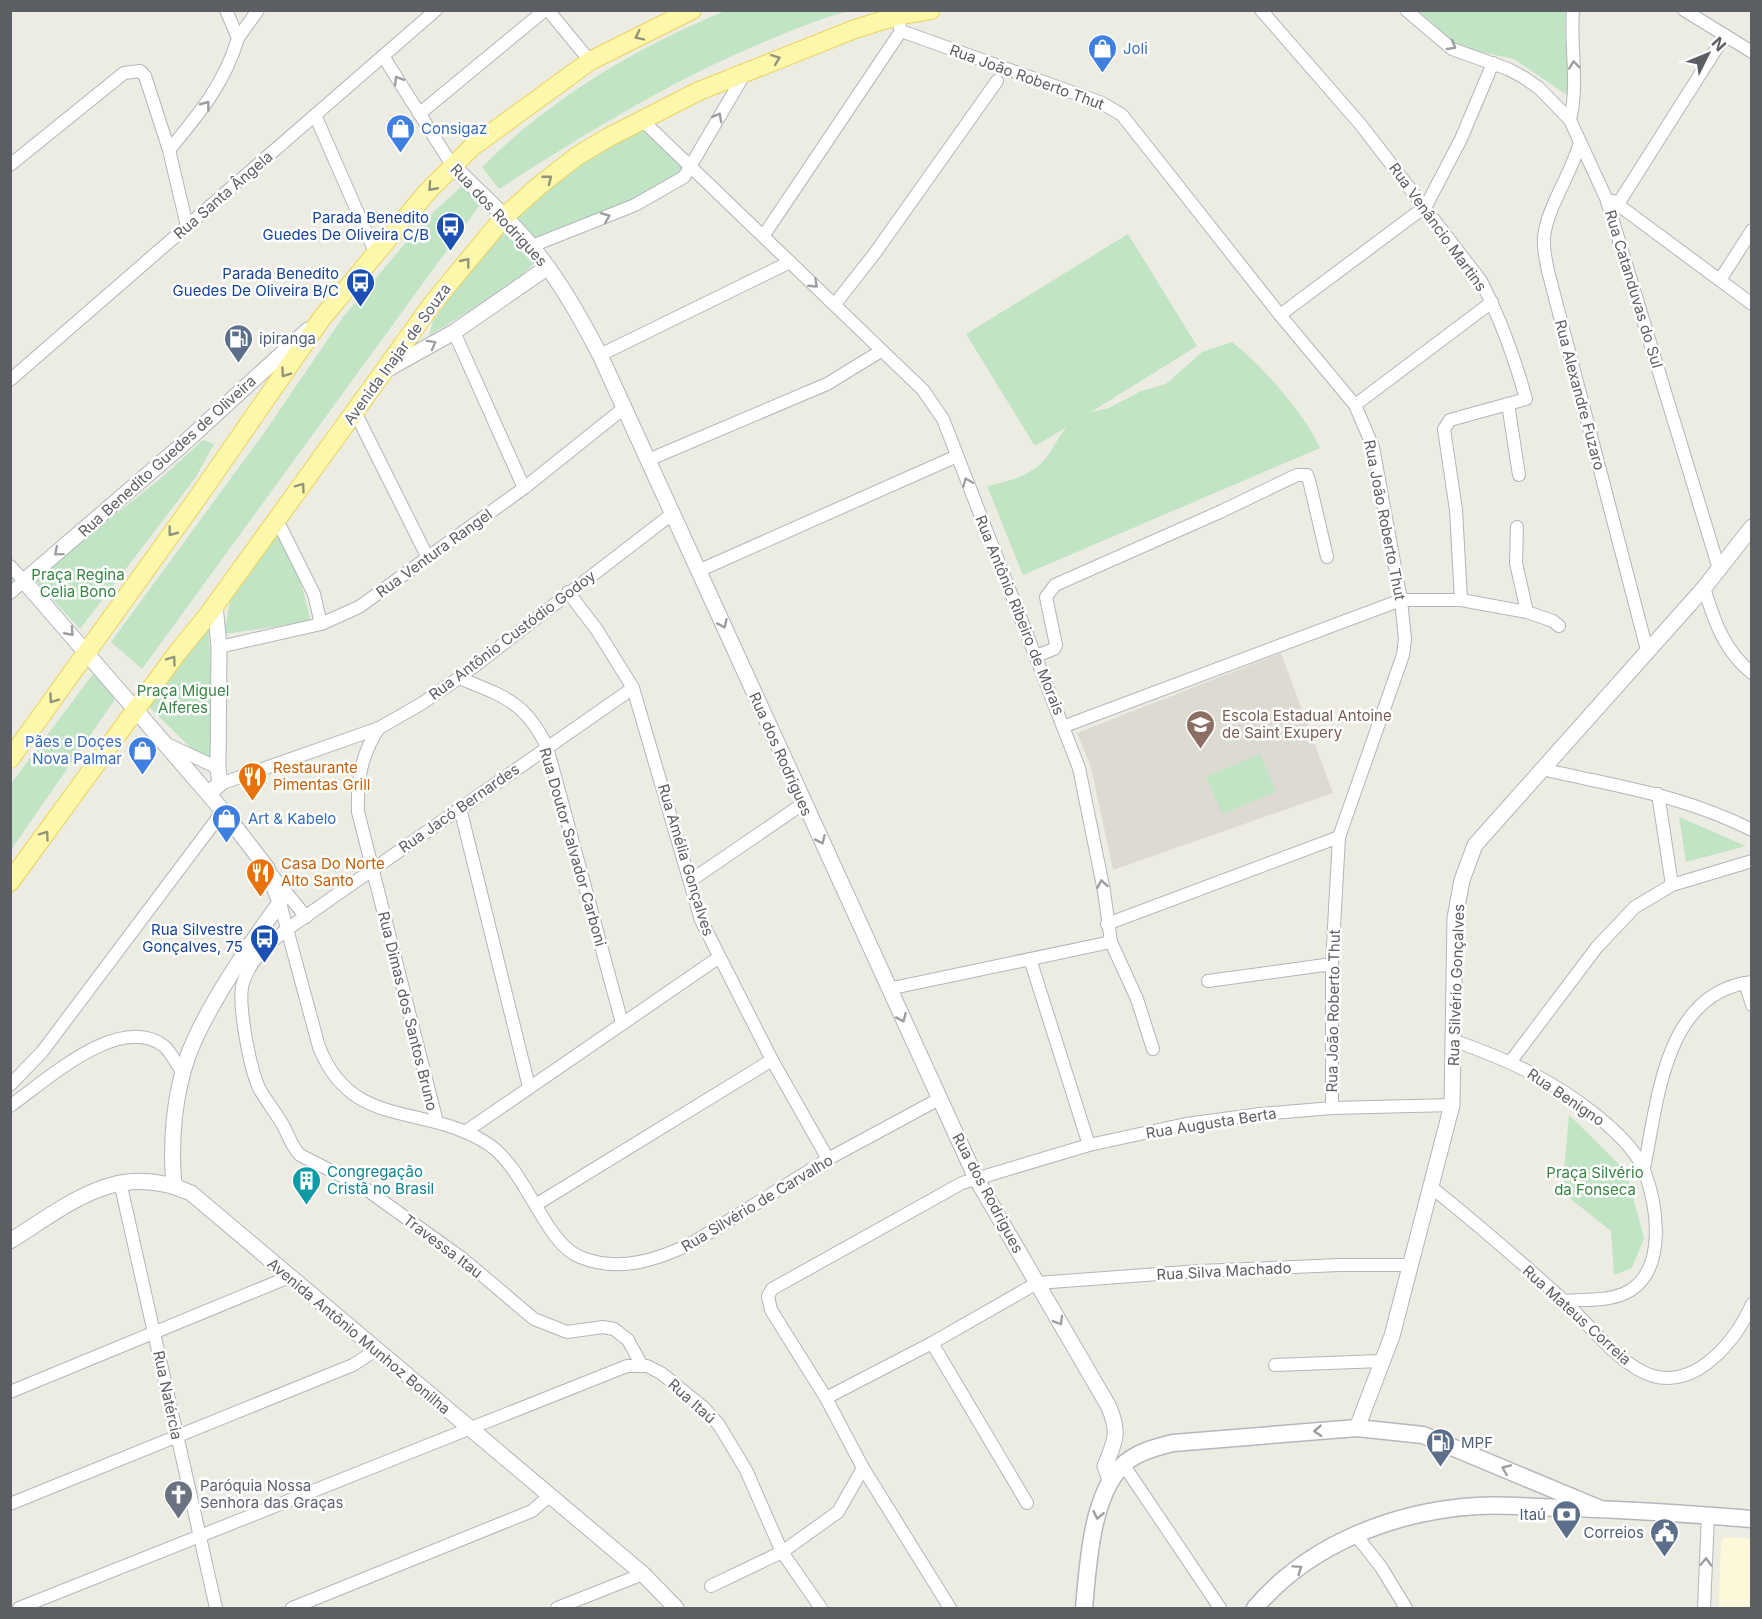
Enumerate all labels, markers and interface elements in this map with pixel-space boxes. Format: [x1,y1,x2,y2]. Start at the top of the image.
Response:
north arrow [1678,24,1738,84]
one-way arrow [635,29,646,41]
shop icon: Joli [1086,32,1118,74]
text: N [1707,32,1730,55]
place label: Joli [1123,39,1148,58]
one-way arrow [1446,39,1456,51]
street label: Rua João Roberto Thut [947,40,1107,114]
one-way arrow [770,53,780,66]
one-way arrow [1569,61,1581,70]
one-way arrow [394,76,405,87]
one-way arrow [199,100,210,111]
shop icon: Consigaz [384,112,416,154]
one-way arrow [711,113,722,123]
place label: Consigaz [421,119,487,138]
street label: Rua Santa Ângela [170,147,276,243]
street label: Rua Venâncio Martins [1385,159,1491,295]
street label: Rua dos Rodrigues [447,160,551,270]
one-way arrow [542,175,553,186]
one-way arrow [428,180,439,191]
place label: Parada Benedito Guedes De Oliveira C/B [263,208,429,244]
street label: Rua Catanduvas do Sul [1601,208,1667,370]
bus stop icon: Parada Benedito Guedes De Oliveira C/B [434,210,466,252]
one-way arrow [600,211,610,224]
one-way arrow [458,258,469,269]
place label: Parada Benedito Guedes De Oliveira B/C [173,264,339,300]
bus stop icon: Parada Benedito Guedes De Oliveira B/C [344,266,376,308]
one-way arrow [807,277,818,288]
street label: Avenida Inajar de Souza [339,280,455,428]
street label: Rua Alexandre Fuzaro [1551,318,1609,472]
fuel station icon: ipiranga [222,322,254,364]
place label: ipiranga [259,329,316,348]
one-way arrow [426,340,436,351]
one-way arrow [281,366,292,377]
street label: Rua Benedito Guedes de Oliveira [74,371,260,541]
street label: Rua João Roberto Thut [1360,438,1410,602]
one-way arrow [962,477,974,488]
one-way arrow [294,482,305,493]
street label: Rua Ventura Rangel [372,505,496,601]
street label: Rua Antônio Ribeiro de Morais [971,512,1069,718]
one-way arrow [169,525,180,536]
one-way arrow [54,545,65,556]
park label: Praça Regina Celia Bono [31,565,125,601]
street label: Rua Antônio Custódio Godoy [425,566,600,704]
one-way arrow [715,618,727,629]
one-way arrow [63,625,74,636]
one-way arrow [165,656,176,667]
park label: Praça Miguel Alferes [137,681,229,717]
street label: Rua dos Rodrigues [745,689,817,819]
one-way arrow [49,692,60,703]
place label: Escola Estadual Antoine de Saint Exupery [1222,706,1392,742]
school or university icon: Escola Estadual Antoine de Saint Exupery [1185,708,1217,750]
place label: Pães e Doçes Nova Palmar [25,732,122,768]
shop icon: Pães e Doçes Nova Palmar [127,734,159,776]
street label: Rua Doutor Salvador Carboni [535,745,611,949]
place label: Restaurante Pimentas Grill [273,758,370,794]
street label: Rua Jacó Bernardes [395,759,523,857]
restaurant icon: Restaurante Pimentas Grill [236,760,268,802]
street label: Rua Amélia Gonçalves [654,782,718,938]
shop icon: Art & Kabelo [211,802,243,844]
place label: Art & Kabelo [248,809,336,828]
one-way arrow [38,830,49,841]
one-way arrow [813,834,825,845]
place label: Casa Do Norte Alto Santo [281,854,385,890]
restaurant icon: Casa Do Norte Alto Santo [244,856,276,898]
one-way arrow [1096,880,1109,890]
street label: Rua Silvério Gonçalves [1444,903,1468,1067]
street label: Rua Dimas dos Santos Bruno [374,909,442,1113]
place label: Rua Silvestre Gonçalves, 75 [142,920,243,956]
bus stop icon: Rua Silvestre Gonçalves, 75 [248,922,280,964]
street label: Rua João Roberto Thut [1322,929,1344,1093]
one-way arrow [894,1011,906,1022]
street label: Rua Benigno [1524,1064,1608,1130]
street label: Rua Augusta Berta [1144,1103,1278,1143]
street label: Rua dos Rodrigues [948,1130,1028,1256]
street label: Rua Silvério de Carvalho [678,1150,836,1256]
place label: Congregação Cristã no Brasil [327,1162,434,1198]
park label: Praça Silvério da Fonseca [1546,1163,1644,1199]
building icon: Congregação Cristã no Brasil [290,1164,322,1206]
street label: Travessa Itau [400,1210,486,1282]
street label: Avenida Antônio Munhoz Bonilha [264,1254,454,1418]
street label: Rua Silva Machado [1156,1258,1292,1284]
street label: Rua Mateus Correia [1519,1261,1635,1369]
one-way arrow [1052,1315,1063,1325]
street label: Rua Natércia [149,1349,187,1441]
street label: Rua Itaú [664,1375,720,1427]
one-way arrow [1313,1425,1322,1438]
fuel station icon: MPF [1424,1426,1456,1468]
place label: MPF [1461,1433,1493,1452]
one-way arrow [1501,1464,1512,1476]
place label: Paróquia Nossa Senhora das Graças [200,1476,344,1512]
church icon: Paróquia Nossa Senhora das Graças [163,1478,195,1520]
bank icon: Itaú [1551,1498,1583,1540]
place label: Itaú [1519,1505,1546,1524]
one-way arrow [1092,1510,1105,1520]
public building icon: Correios [1649,1516,1681,1558]
place label: Correios [1583,1523,1644,1542]
one-way arrow [1700,1557,1713,1566]
one-way arrow [1291,1565,1302,1576]

